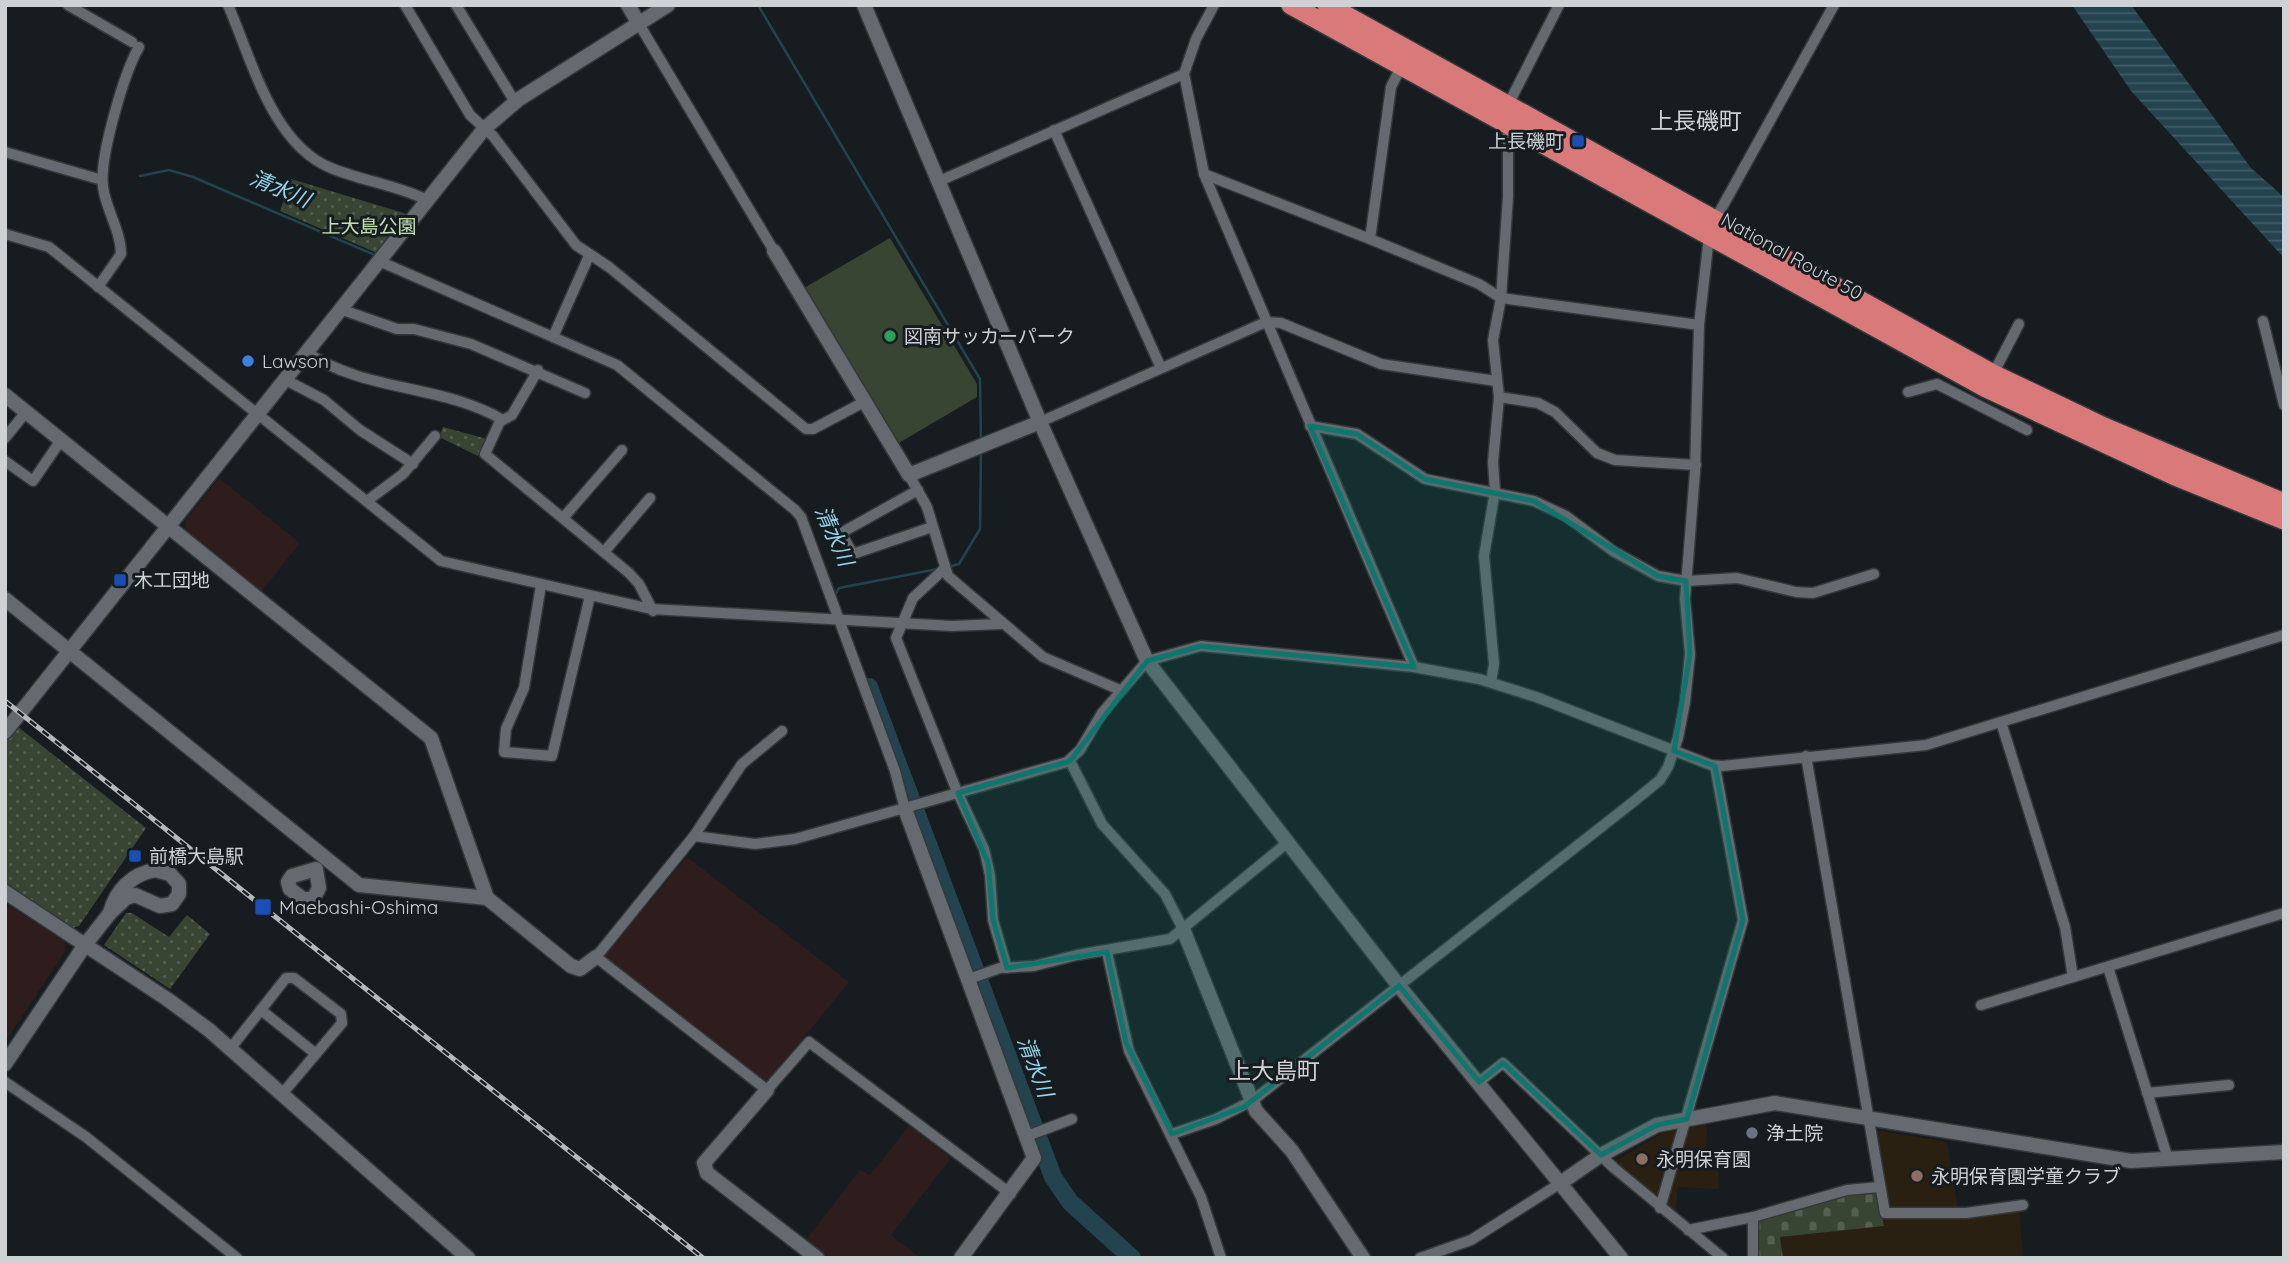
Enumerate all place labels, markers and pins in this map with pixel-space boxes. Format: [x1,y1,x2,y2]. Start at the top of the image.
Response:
place label: 上長磯町 [1488,129,1564,153]
marker: 上長磯町 [1570,133,1586,149]
place label: 図南サッカーパーク [904,324,1075,348]
marker: 図南サッカーパーク [882,328,898,344]
place label: Lawson [262,349,329,373]
marker: Lawson [240,353,256,369]
place label: 木工団地 [134,568,210,592]
marker: 木工団地 [112,572,128,588]
place label: 前橋大島駅 [149,844,244,868]
marker: 前橋大島駅 [127,848,143,864]
place label: Maebashi-Oshima [279,895,438,919]
marker: Maebashi-Oshima [253,897,273,917]
place label: 浄土院 [1766,1121,1823,1145]
marker: 浄土院 [1744,1125,1760,1141]
place label: 永明保育園 [1656,1147,1751,1171]
marker: 永明保育園 [1634,1151,1650,1167]
place label: 永明保育園学童クラブ [1931,1164,2121,1188]
marker: 永明保育園学童クラブ [1909,1168,1925,1184]

